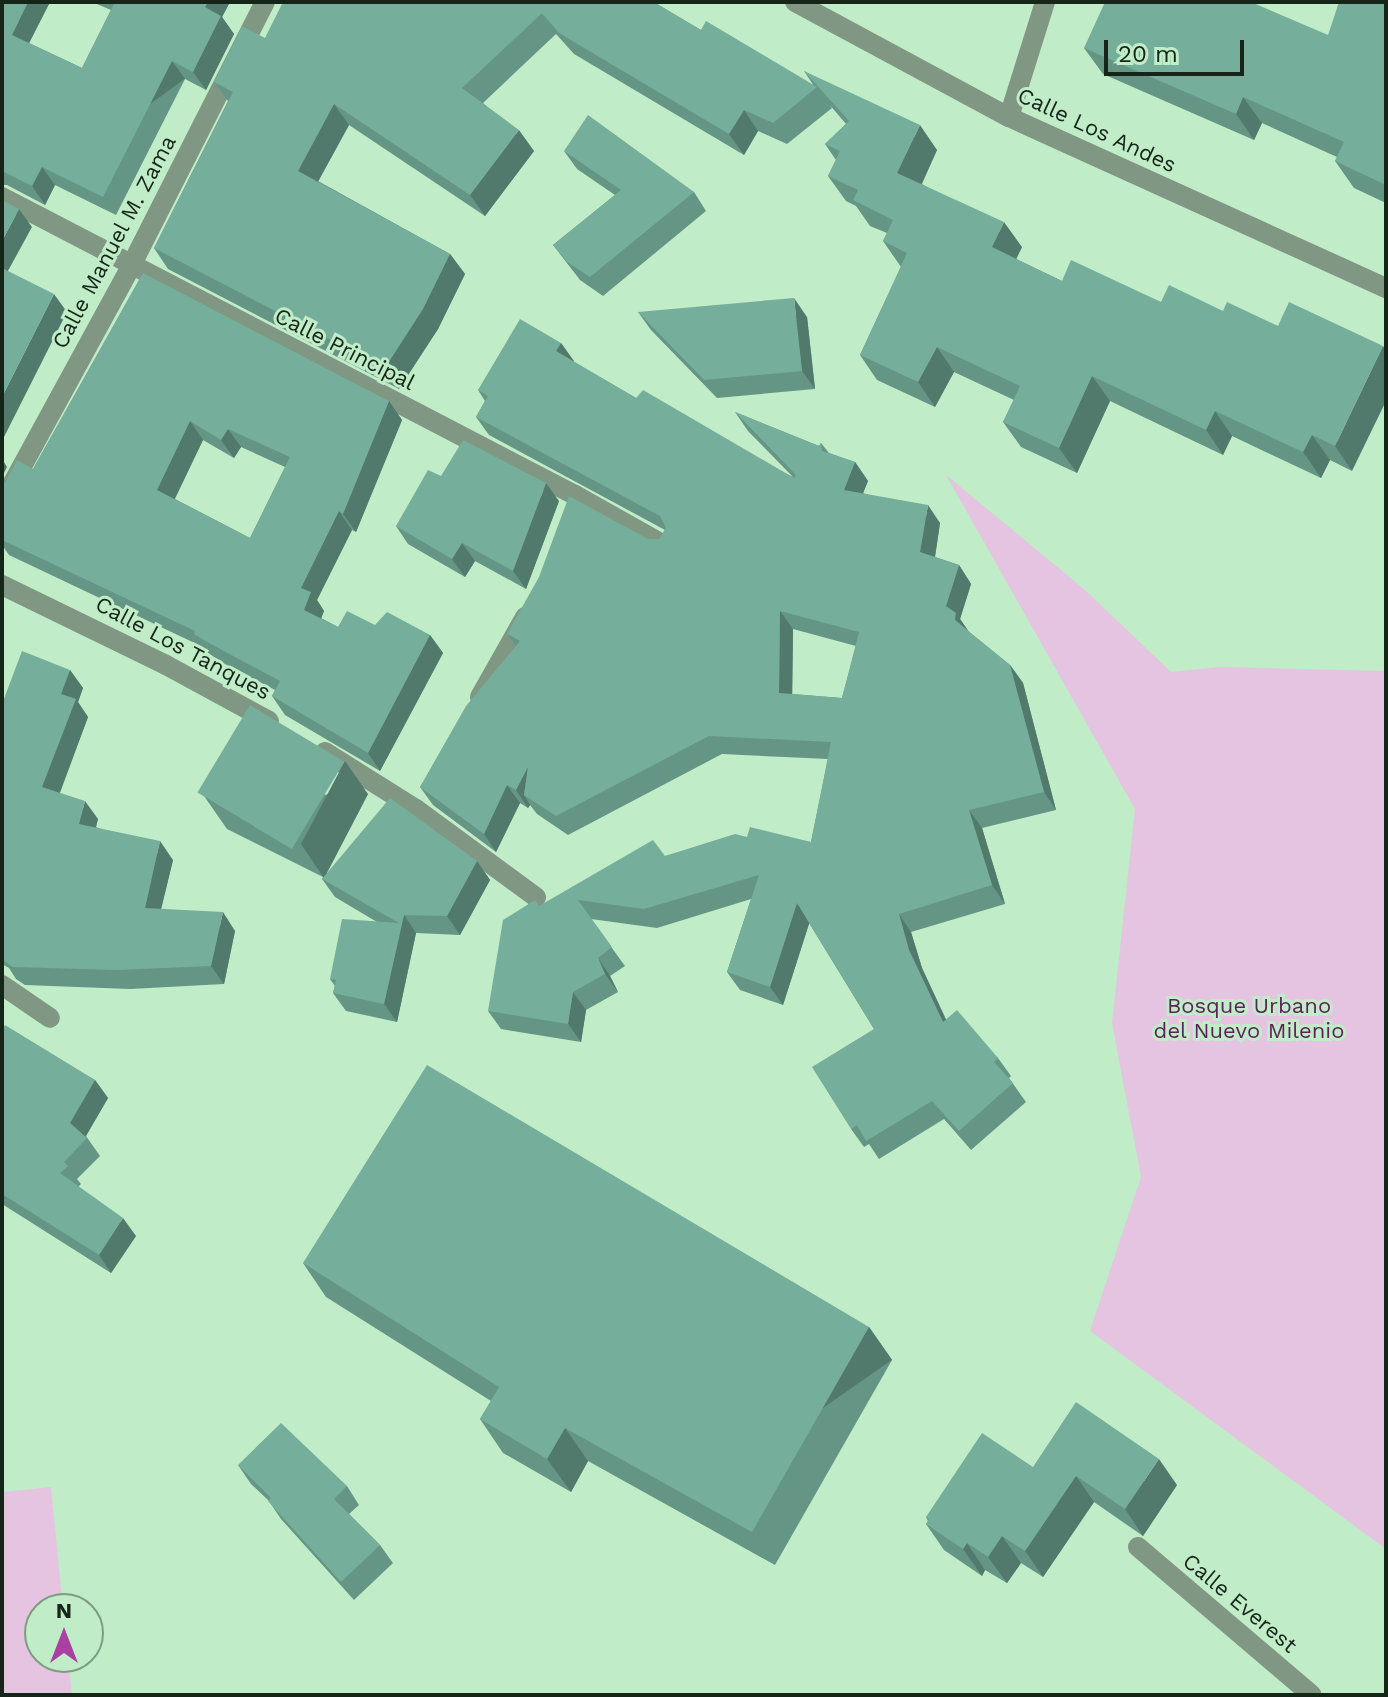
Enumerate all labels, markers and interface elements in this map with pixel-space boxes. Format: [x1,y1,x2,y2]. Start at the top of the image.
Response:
scale bar [1108,24,1248,74]
text: 20 m [1118,40,1178,68]
street label: Calle Los Andes [1013,82,1181,178]
street label: Calle Manuel M. Zama [46,131,182,353]
street label: Calle Principal [270,302,420,396]
street label: Calle Los Tanques [91,591,275,705]
park label: Bosque Urbano del Nuevo Milenio [1153,992,1345,1044]
street label: Calle Everest [1178,1548,1302,1658]
north arrow [24,1593,104,1673]
text: N [56,1598,72,1623]

